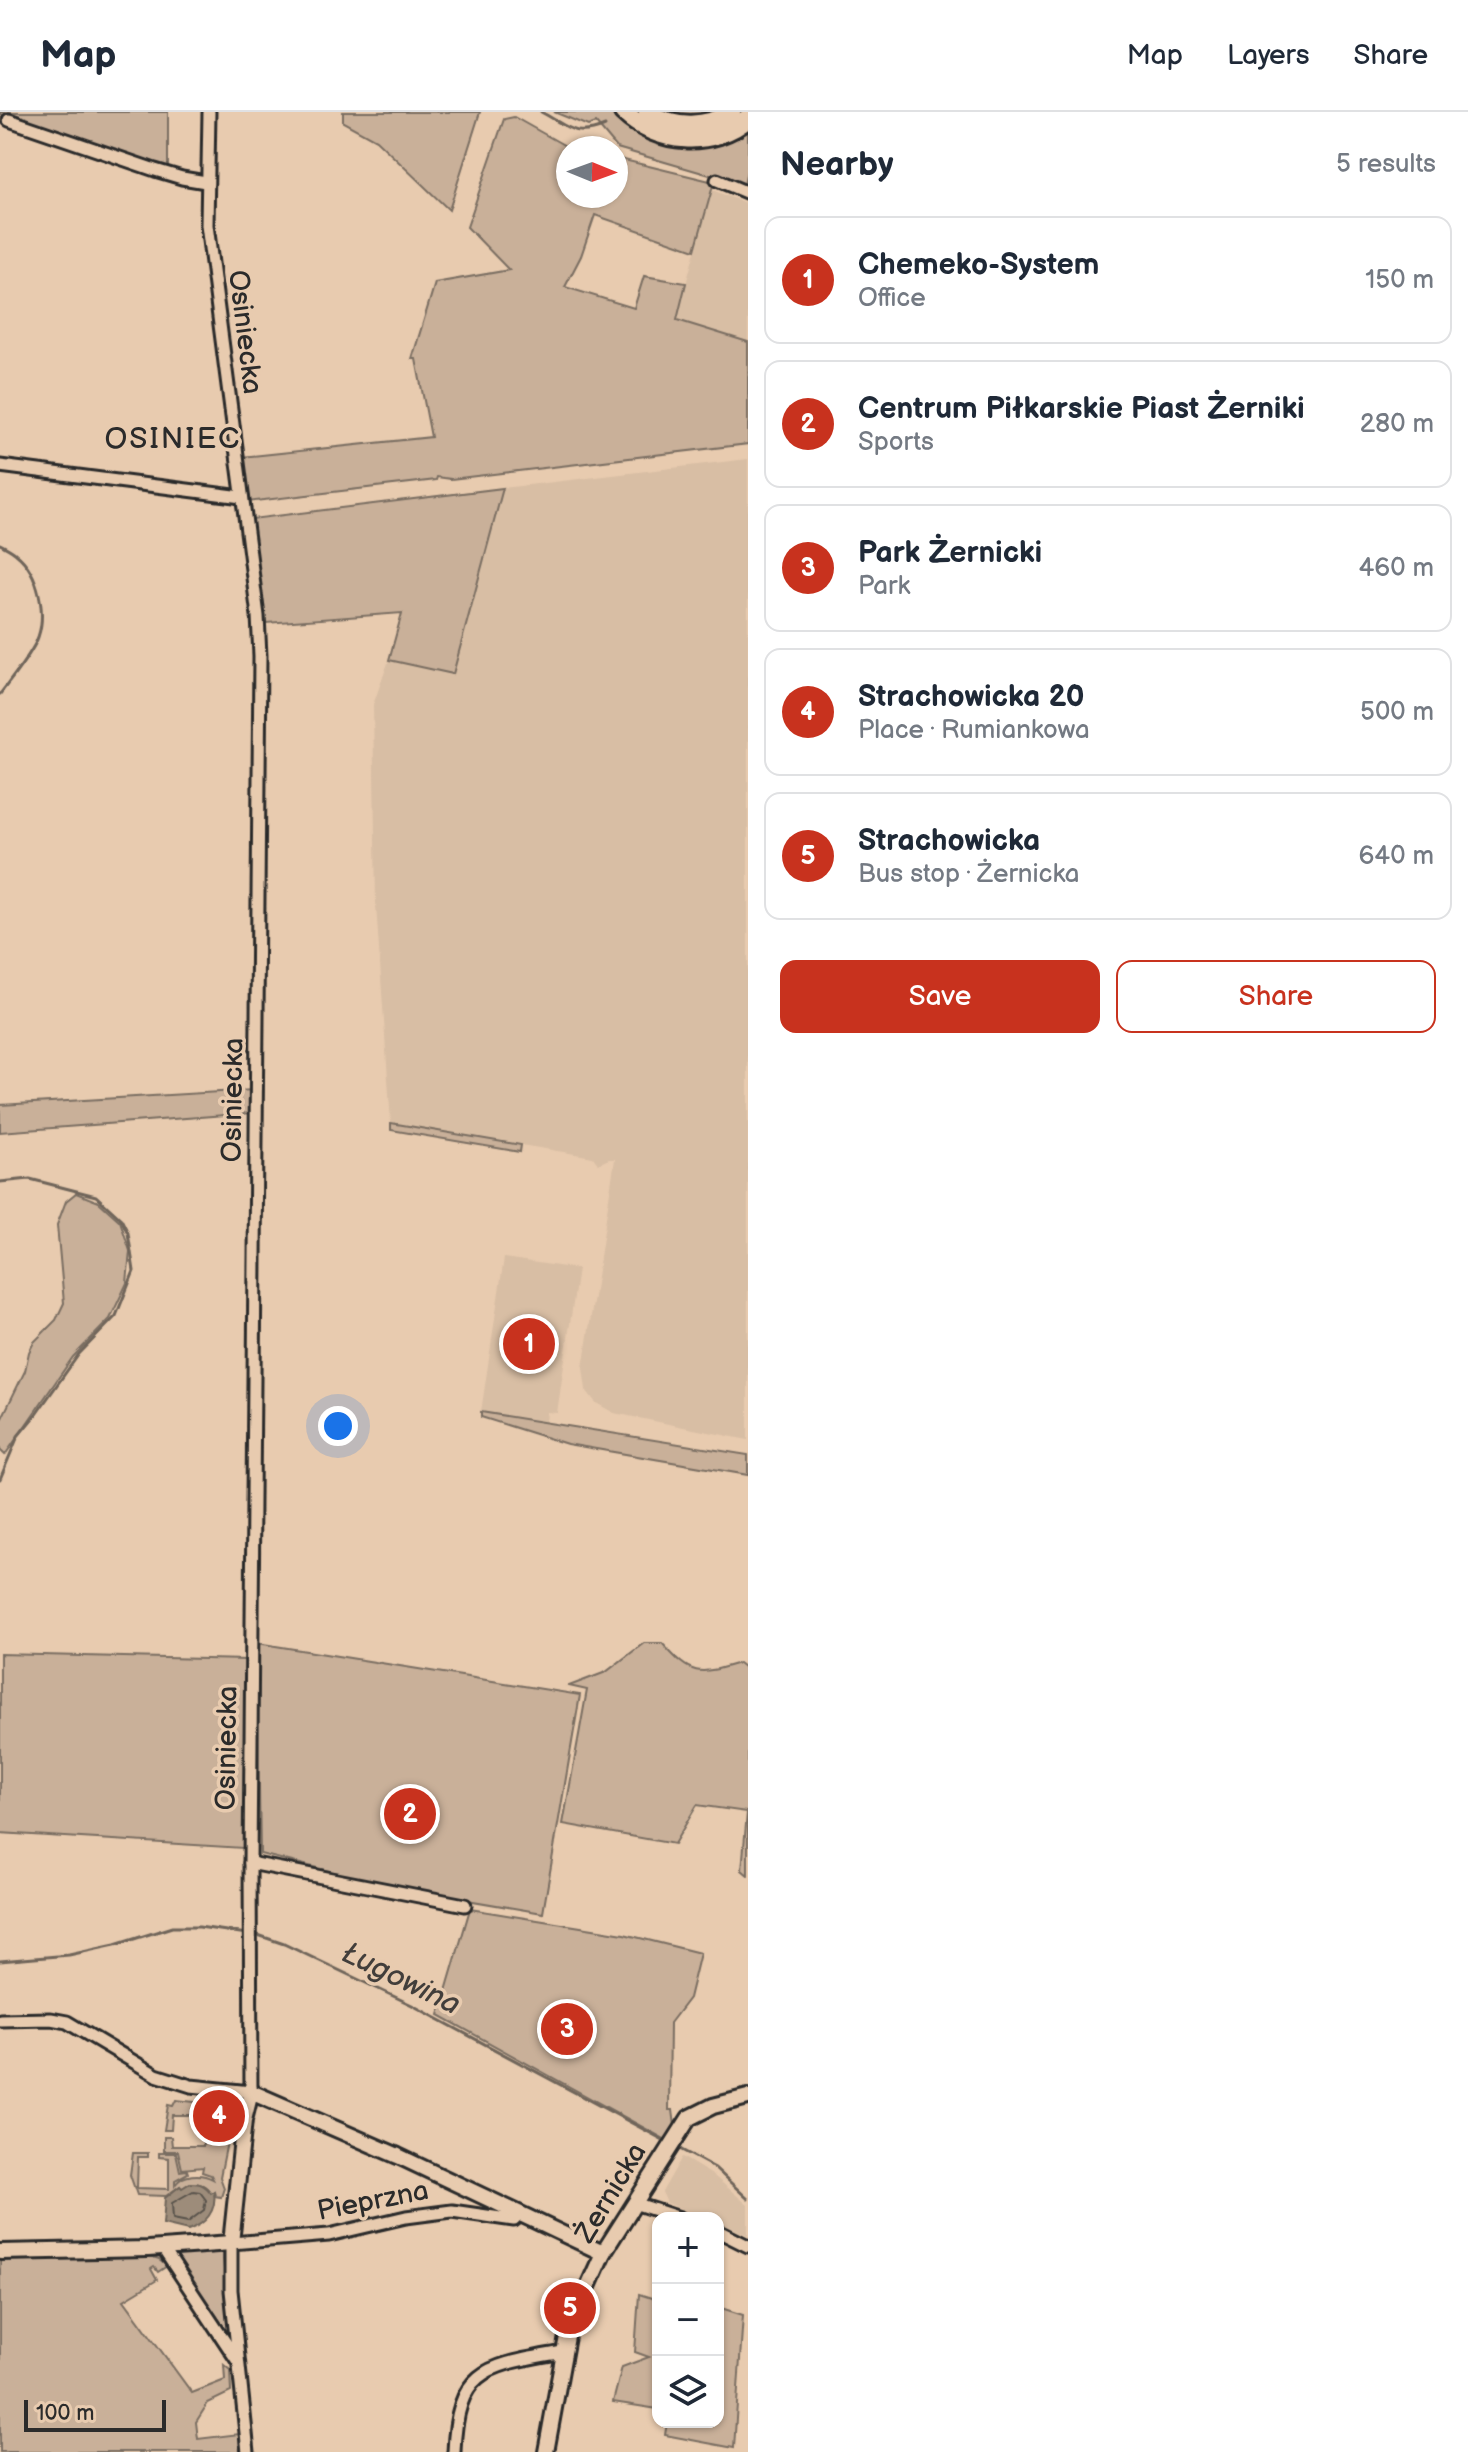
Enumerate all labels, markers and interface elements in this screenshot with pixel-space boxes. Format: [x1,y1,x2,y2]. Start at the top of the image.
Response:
text: Map [40,33,116,78]
text: Map [1127,39,1183,72]
text: Layers [1227,39,1310,72]
text: Share [1354,39,1428,72]
north arrow [556,136,628,208]
text: Nearby [780,144,894,185]
text: 5 results [1336,149,1436,180]
text: Chemeko-System [858,247,1099,283]
text: 1 [803,265,813,296]
text: 150 m [1365,265,1434,296]
street label: Osiniecka [221,268,269,396]
text: Office [858,283,926,314]
text: Centrum Piłkarskie Piast Żerniki [858,391,1305,427]
text: 2 [800,409,816,440]
text: 280 m [1360,409,1434,440]
district label: OSINIEC [105,421,241,457]
text: Sports [858,427,934,458]
text: Park Żernicki [858,535,1042,571]
text: 3 [800,553,816,584]
text: 460 m [1358,553,1434,584]
text: Park [858,571,910,602]
text: Strachowicka 20 [858,679,1085,715]
text: 4 [800,697,816,728]
text: 500 m [1360,697,1434,728]
text: Place · Rumiankowa [858,715,1090,746]
text: Strachowicka [858,823,1040,859]
text: 5 [800,841,816,872]
text: 640 m [1358,841,1434,872]
text: Bus stop · Żernicka [858,859,1079,890]
button: Save [780,960,1100,1033]
button: Share [1116,960,1436,1033]
street label: Osiniecka [215,1037,251,1163]
pin: 1 [503,1314,555,1374]
your location [318,1406,358,1446]
street label: Osiniecka [209,1685,245,1811]
pin: 2 [384,1784,436,1844]
water label: Ługowina [336,1935,466,2023]
pin: 3 [541,1999,593,2059]
pin: 4 [193,2086,245,2146]
street label: Żernicka [567,2137,654,2250]
street label: Pieprzna [315,2174,431,2228]
map controls [652,2212,724,2428]
button: + [652,2212,724,2284]
pin: 5 [544,2278,596,2338]
button: − [652,2284,724,2356]
button: layers [652,2356,724,2428]
scale bar [24,2396,166,2432]
text: 100 m [36,2400,95,2427]

